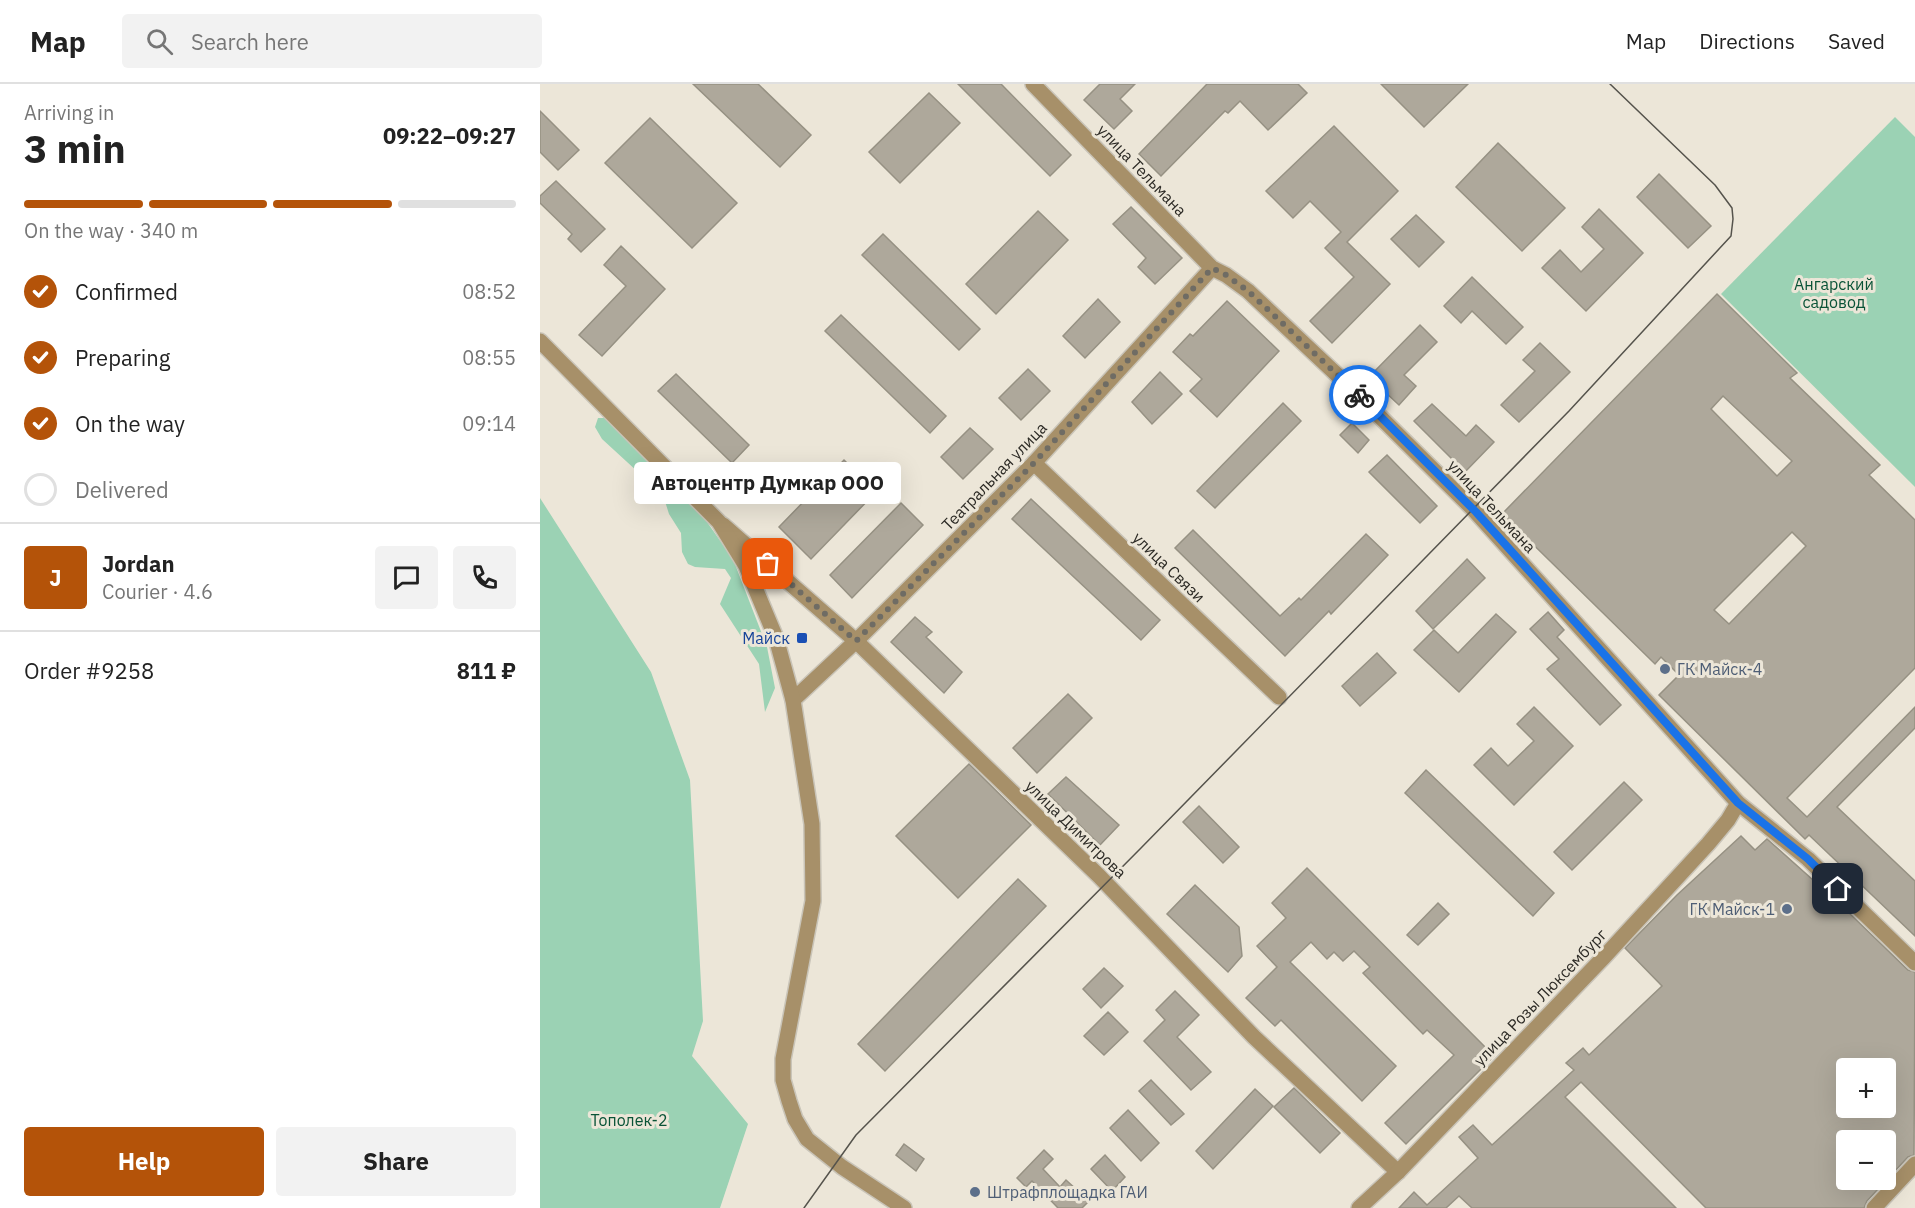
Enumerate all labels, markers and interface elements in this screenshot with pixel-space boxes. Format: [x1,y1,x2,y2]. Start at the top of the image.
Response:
search box [122,14,542,68]
text: Map [30,23,86,60]
icon: search [143,25,176,58]
text: Search here [191,27,309,56]
text: Map [1626,27,1666,55]
text: Directions [1699,27,1795,55]
text: Saved [1828,27,1885,55]
text: Arriving in [24,99,114,126]
street label: улица Тельмана [1093,120,1191,220]
text: 09:22–09:27 [383,121,516,150]
text: 3 min [24,123,126,174]
text: On the way · 340 m [24,217,198,244]
park label: Ангарский садовод [1794,274,1874,312]
icon: check [24,275,57,308]
text: Confirmed [75,277,178,306]
text: 08:52 [462,278,516,305]
icon: check [24,341,57,374]
text: Preparing [75,343,170,372]
text: 08:55 [462,344,516,371]
courier [1329,365,1389,425]
icon: bike [1343,379,1376,412]
icon: check [24,407,57,440]
text: On the way [75,409,185,438]
text: 09:14 [462,410,516,437]
street label: Театральная улица [937,417,1051,534]
street label: улица Тельмана [1444,455,1541,557]
callout: Автоцентр Думкар ООО [634,462,902,504]
text: Автоцентр Думкар ООО [651,469,884,496]
text: Delivered [75,475,169,504]
street label: улица Связи [1129,528,1209,606]
pin [742,538,793,589]
button: chat [375,546,438,609]
button: phone [453,546,516,609]
icon: bag [751,547,784,580]
text: Jordan [102,549,175,578]
text: J [49,563,62,592]
text: Courier · 4.6 [102,578,213,605]
place label: Майск [742,628,790,648]
marker: Майск [795,631,809,645]
text: Order #9258 [24,656,154,685]
text: 811 ₽ [457,656,516,685]
place label: ГК Майск-4 [1677,659,1762,679]
marker: ГК Майск-4 [1658,662,1672,676]
street label: улица Димитрова [1021,776,1131,883]
pin [1812,863,1863,914]
icon: home [1821,872,1854,905]
place label: ГК Майск-1 [1690,899,1775,919]
marker: ГК Майск-1 [1780,902,1794,916]
street label: улица Розы Люксембург [1469,924,1611,1070]
map controls [1836,1058,1896,1190]
button: + [1836,1058,1896,1118]
park label: Тополек-2 [590,1110,668,1130]
button: Help [24,1127,264,1196]
button: Share [276,1127,516,1196]
button: − [1836,1130,1896,1190]
place label: Штрафплощадка ГАИ [987,1182,1148,1202]
marker: Штрафплощадка ГАИ [968,1185,982,1199]

